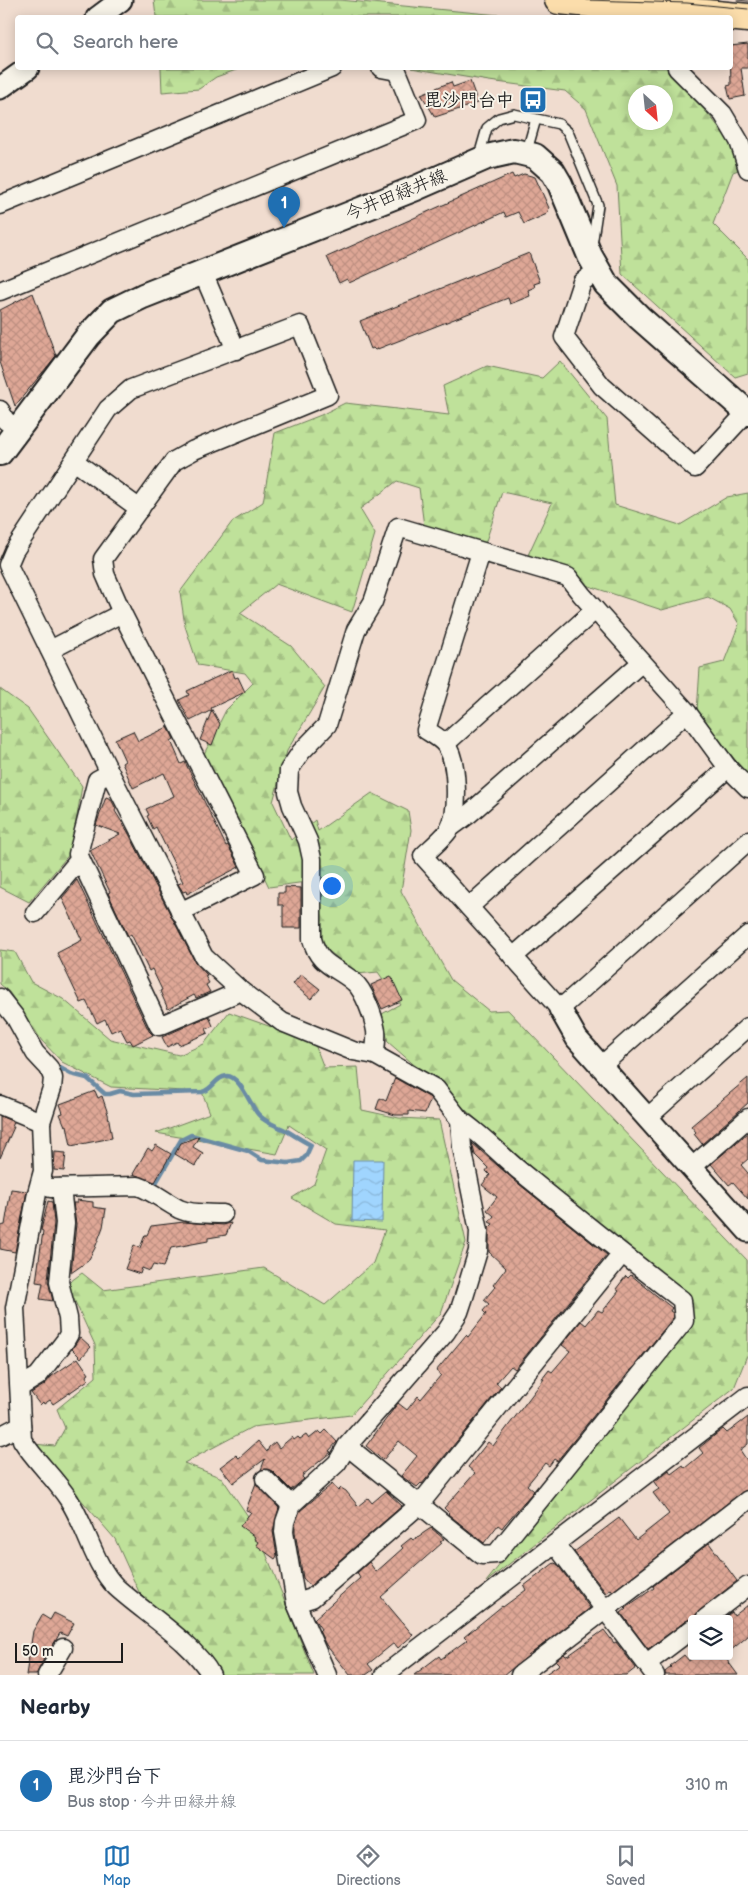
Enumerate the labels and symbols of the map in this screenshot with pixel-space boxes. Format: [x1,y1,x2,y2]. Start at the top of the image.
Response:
bus stop icon: 毘沙門台中 [518,85,548,115]
north arrow [628,85,673,130]
place label: 毘沙門台中 [424,90,514,111]
street label: 今井田緑井線 [342,165,450,225]
pin: 1 [268,187,300,228]
your location [319,873,345,899]
scale bar [15,1640,122,1663]

